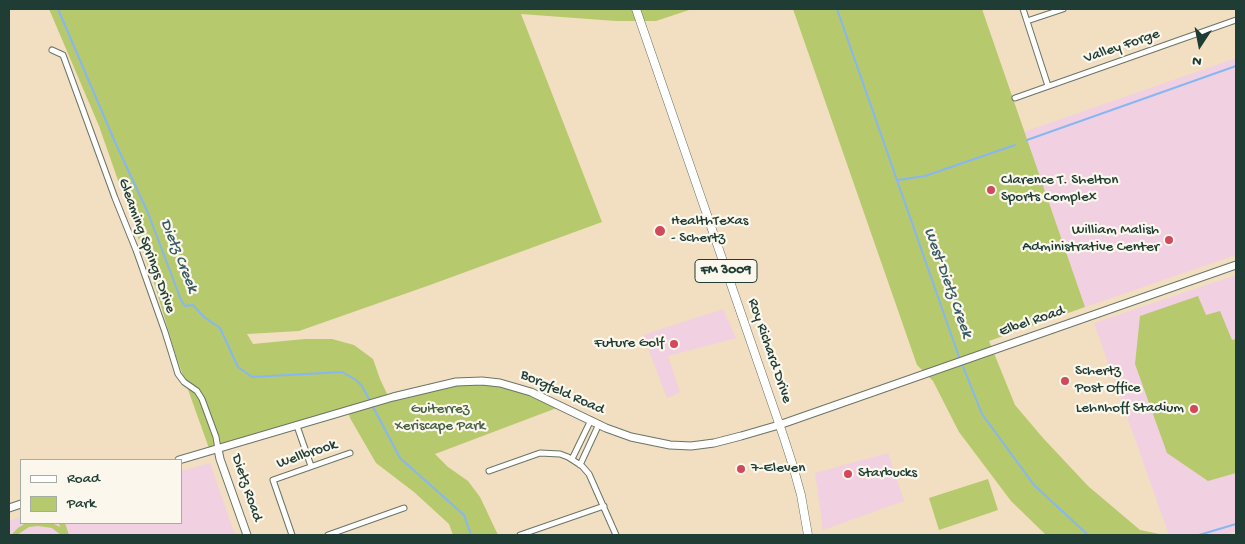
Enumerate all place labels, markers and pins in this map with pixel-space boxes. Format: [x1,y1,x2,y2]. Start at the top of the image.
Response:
place label: Clarence T. Shelton Sports Complex [1001,172,1118,207]
marker: Clarence T. Shelton Sports Complex [985,184,997,196]
place label: HealthTexas - Schertz [671,213,748,248]
place label: William Malish Administrative Center [1022,222,1159,257]
marker: HealthTexas - Schertz [653,224,667,238]
marker: William Malish Administrative Center [1163,234,1175,246]
place label: Future Golf [594,335,664,353]
marker: Future Golf [668,338,680,350]
place label: Schertz Post Office [1075,363,1141,398]
marker: Schertz Post Office [1059,375,1071,387]
place label: Lehnhoff Stadium [1076,400,1184,418]
marker: Lehnhoff Stadium [1188,403,1200,415]
place label: 7-Eleven [751,460,805,478]
marker: 7-Eleven [735,463,747,475]
place label: Starbucks [858,465,917,483]
marker: Starbucks [842,468,854,480]

